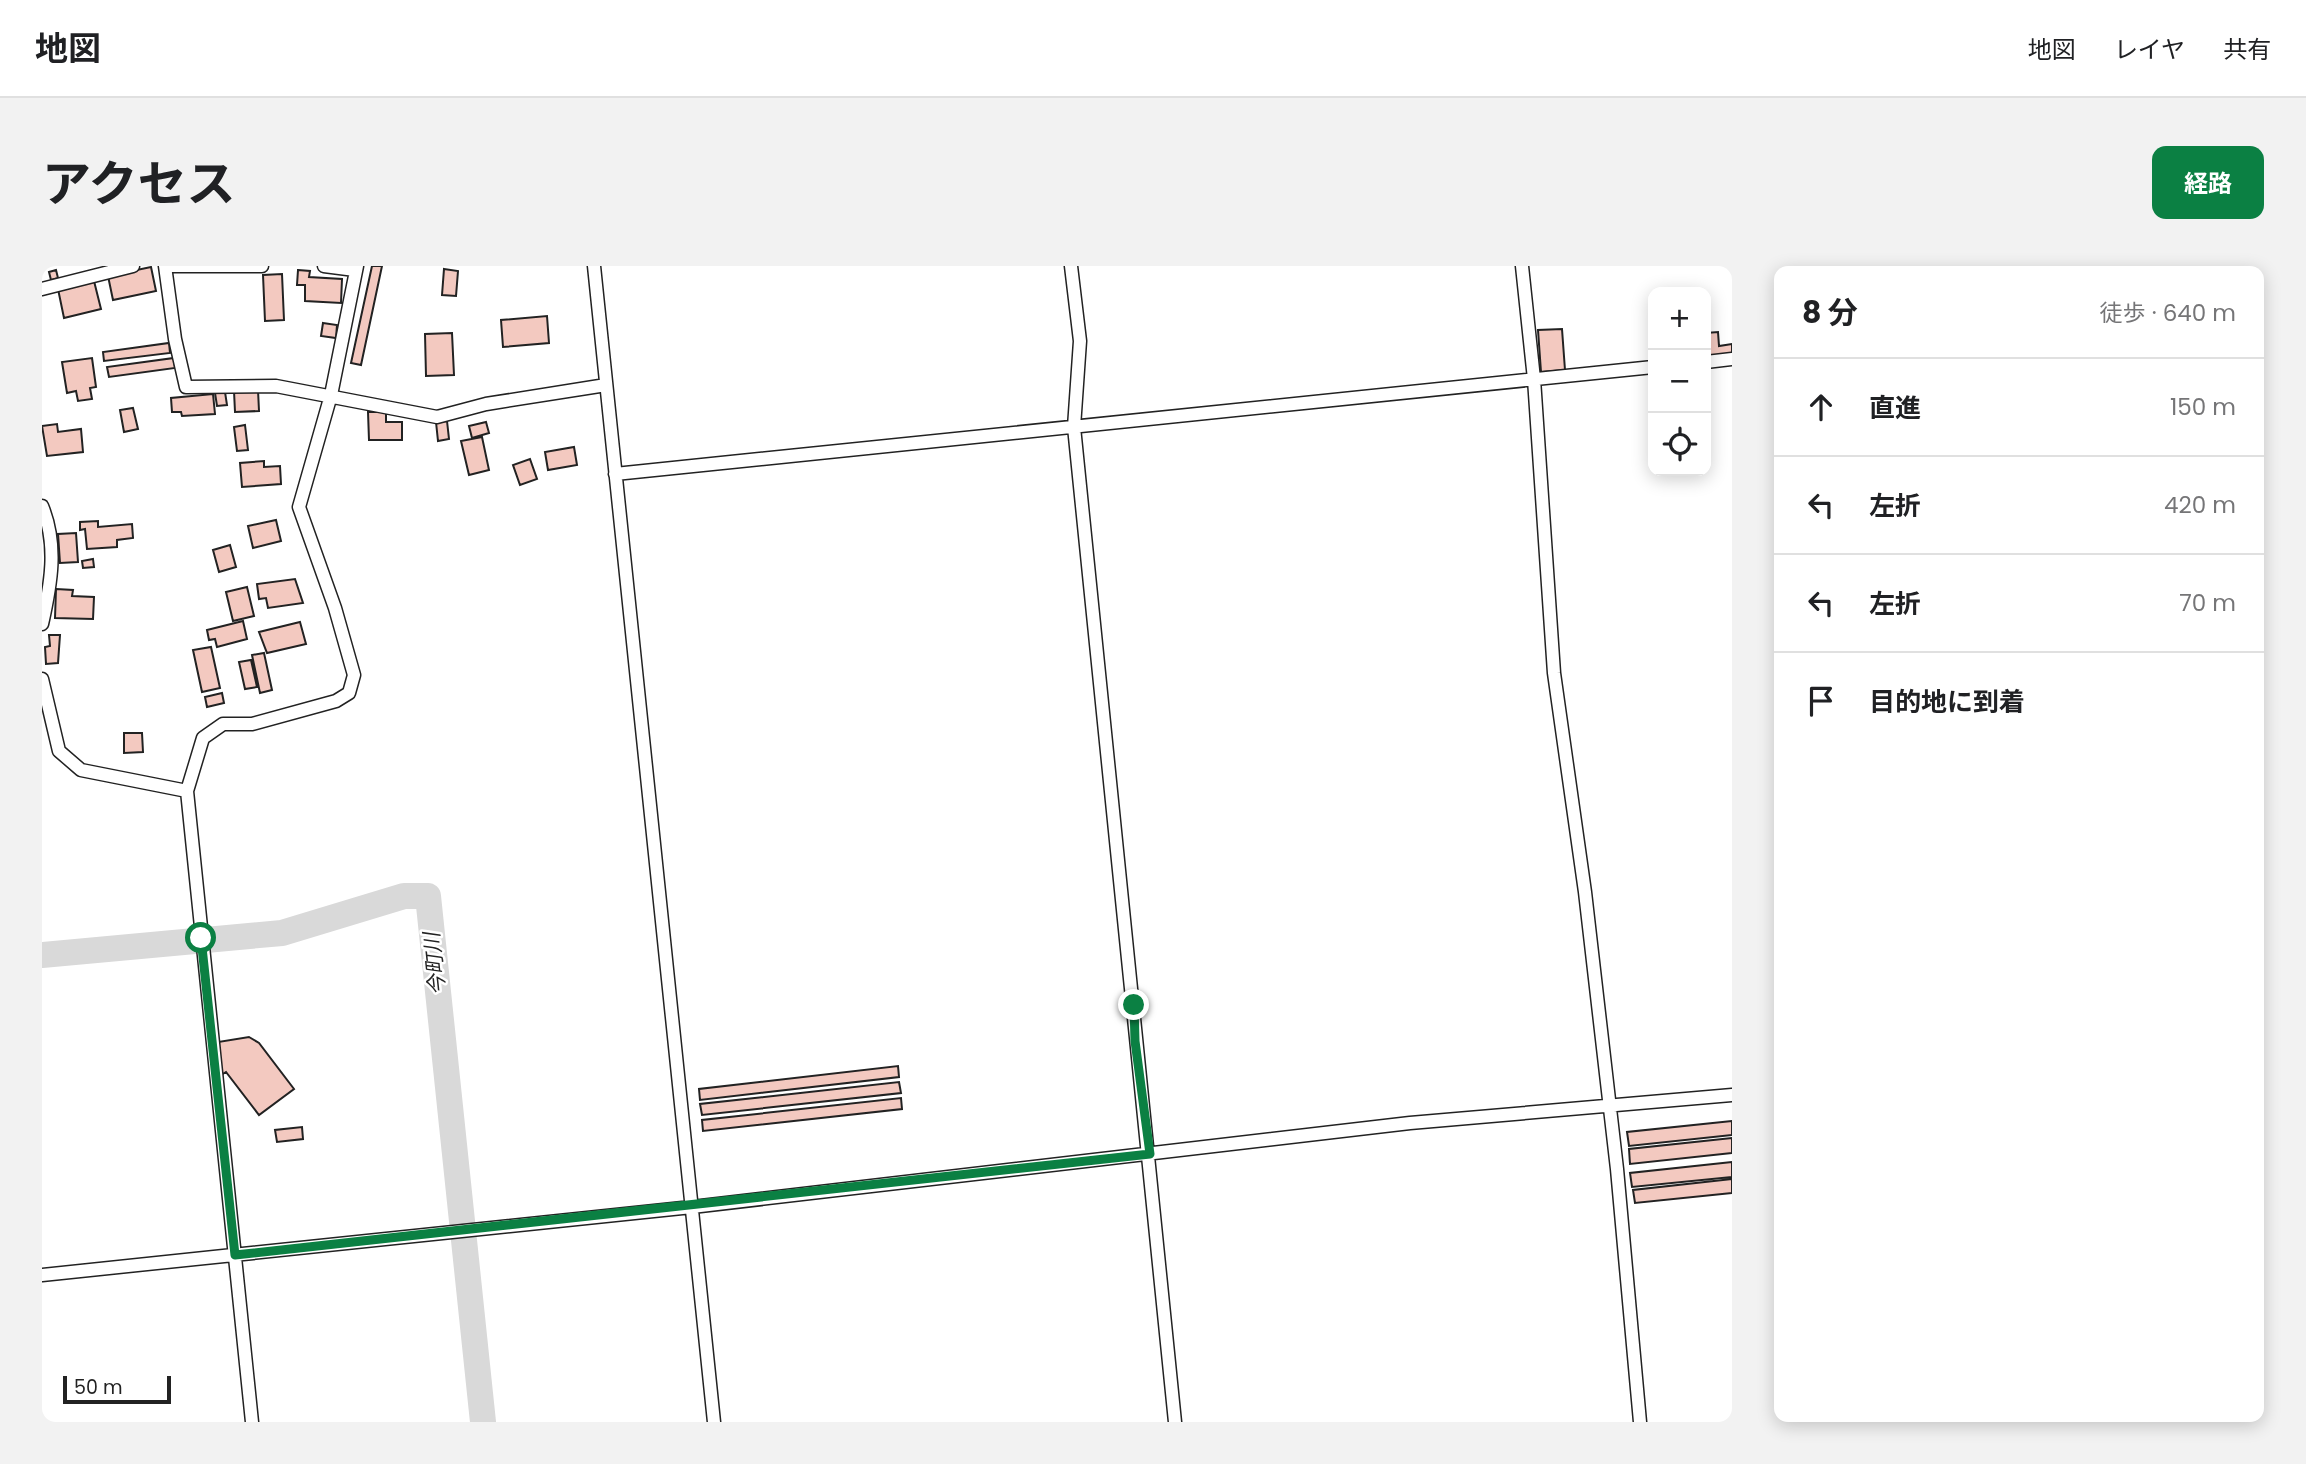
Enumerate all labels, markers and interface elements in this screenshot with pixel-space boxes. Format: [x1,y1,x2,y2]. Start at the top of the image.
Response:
text: 地図 [35,25,101,72]
text: 地図 [2028,33,2076,66]
text: レイヤ [2114,33,2185,66]
text: 共有 [2223,33,2271,66]
button: 経路 [2152,146,2264,219]
text: アクセス [42,150,236,218]
map controls [1648,287,1711,476]
button: + [1648,287,1711,350]
text: 8 分 [1802,291,1858,334]
text: 徒歩 · 640 m [2099,297,2236,329]
button: − [1648,350,1711,413]
icon: ahead [1802,388,1840,426]
text: 直進 [1869,390,1921,426]
text: 150 m [2170,391,2236,423]
button: locate [1648,413,1711,476]
icon: left [1802,486,1840,524]
text: 左折 [1869,488,1921,524]
text: 420 m [2164,489,2236,521]
icon: left [1802,584,1840,622]
text: 左折 [1869,586,1921,622]
text: 70 m [2179,587,2236,619]
icon: arrive [1802,682,1840,720]
text: 目的地に到着 [1869,684,2025,720]
route start [185,922,216,953]
water label: 今町川 [417,929,452,997]
route end [1118,989,1149,1020]
scale bar [63,1373,172,1405]
text: 50 m [74,1374,123,1401]

